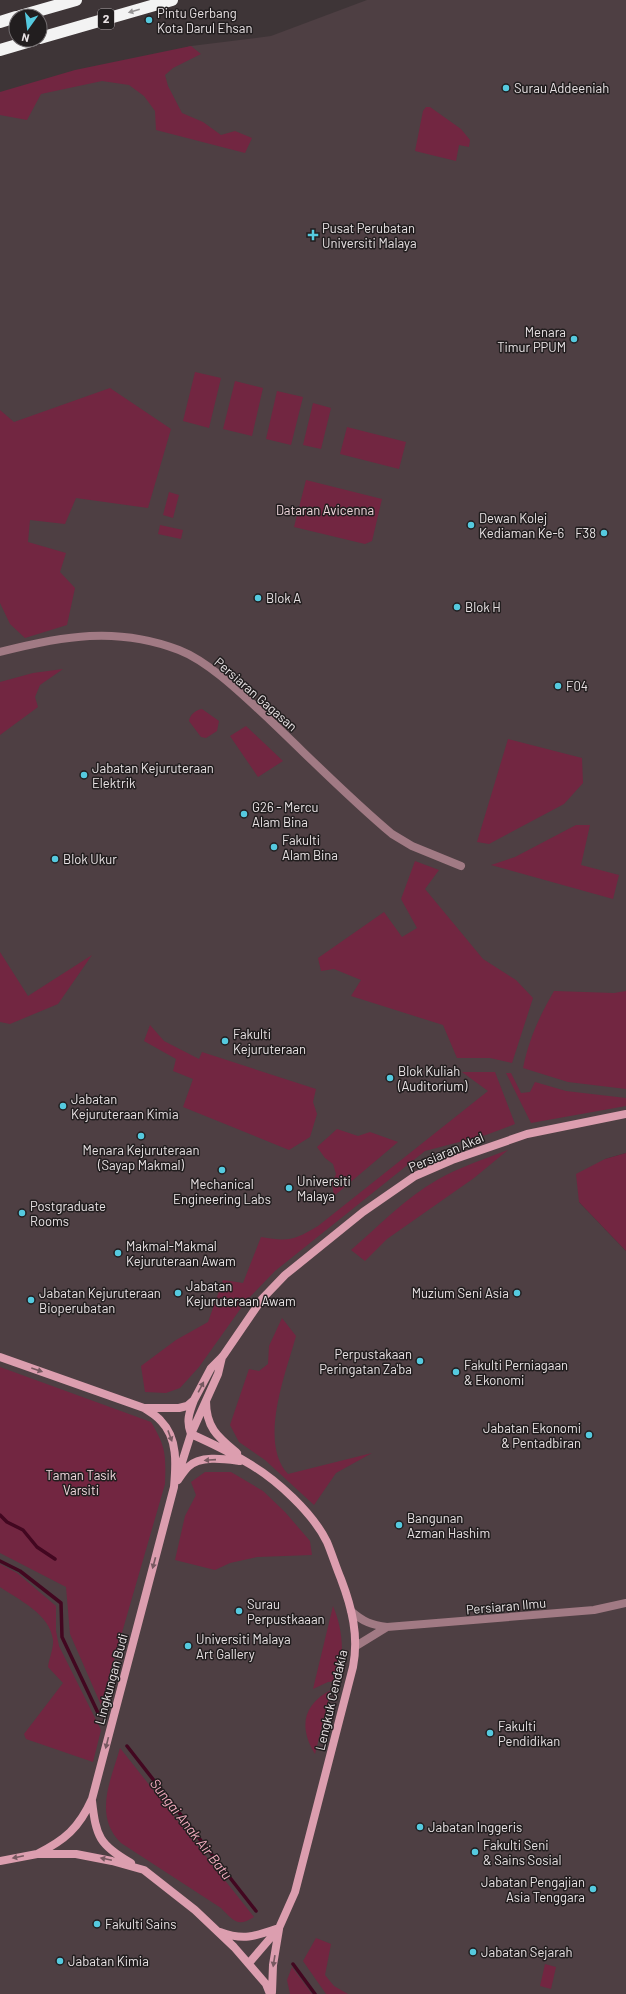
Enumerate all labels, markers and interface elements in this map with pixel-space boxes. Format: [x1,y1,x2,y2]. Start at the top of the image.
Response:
place label: Pintu Gerbang Kota Darul Ehsan [157,5,252,36]
north arrow [8,8,48,48]
one-way arrow [128,8,140,14]
road number: 2 [98,9,114,29]
marker: Pintu Gerbang Kota Darul Ehsan [144,15,154,25]
text: N [20,31,31,45]
place label: Surau Addeeniah [514,80,609,96]
marker: Surau Addeeniah [501,83,511,93]
place label: Pusat Perubatan Universiti Malaya [322,220,417,251]
marker: Pusat Perubatan Universiti Malaya [307,229,319,241]
place label: Menara Timur PPUM [497,324,566,355]
marker: Menara Timur PPUM [569,334,579,344]
park label: Dataran Avicenna [276,502,374,518]
place label: Dewan Kolej Kediaman Ke-6 [479,510,565,541]
marker: Dewan Kolej Kediaman Ke-6 [466,520,476,530]
place label: F38 [575,525,596,541]
marker: F38 [599,528,609,538]
place label: Blok A [266,590,301,606]
marker: Blok A [253,593,263,603]
place label: Blok H [465,599,501,615]
marker: Blok H [452,602,462,612]
street label: Persiaran Gagasan [211,654,301,734]
place label: F04 [566,678,588,694]
marker: F04 [553,681,563,691]
place label: Jabatan Kejuruteraan Elektrik [92,760,214,791]
marker: Jabatan Kejuruteraan Elektrik [79,770,89,780]
place label: G26 - Mercu Alam Bina [252,799,319,830]
marker: G26 - Mercu Alam Bina [239,809,249,819]
place label: Fakulti Alam Bina [282,832,338,863]
marker: Fakulti Alam Bina [269,842,279,852]
place label: Blok Ukur [63,851,117,867]
marker: Blok Ukur [50,854,60,864]
place label: Fakulti Kejuruteraan [233,1026,306,1057]
marker: Fakulti Kejuruteraan [220,1036,230,1046]
place label: Blok Kuliah (Auditorium) [397,1063,468,1094]
marker: Blok Kuliah (Auditorium) [385,1073,395,1083]
place label: Jabatan Kejuruteraan Kimia [71,1091,179,1122]
marker: Jabatan Kejuruteraan Kimia [58,1101,68,1111]
street label: Persiaran Akal [406,1129,486,1175]
marker: Menara Kejuruteraan (Sayap Makmal) [136,1131,146,1141]
place label: Menara Kejuruteraan (Sayap Makmal) [83,1142,199,1173]
marker: Mechanical Engineering Labs [217,1165,227,1175]
place label: Universiti Malaya [297,1173,351,1204]
place label: Mechanical Engineering Labs [173,1176,271,1207]
marker: Universiti Malaya [284,1183,294,1193]
place label: Postgraduate Rooms [30,1198,106,1229]
marker: Postgraduate Rooms [17,1208,27,1218]
place label: Makmal-Makmal Kejuruteraan Awam [126,1238,236,1269]
marker: Makmal-Makmal Kejuruteraan Awam [113,1248,123,1258]
place label: Jabatan Kejuruteraan Awam [186,1278,296,1309]
place label: Jabatan Kejuruteraan Bioperubatan [39,1285,161,1316]
place label: Muzium Seni Asia [412,1285,509,1301]
marker: Jabatan Kejuruteraan Awam [173,1288,183,1298]
marker: Muzium Seni Asia [512,1288,522,1298]
marker: Jabatan Kejuruteraan Bioperubatan [26,1295,36,1305]
place label: Perpustakaan Peringatan Za'ba [319,1346,412,1377]
marker: Perpustakaan Peringatan Za'ba [415,1356,425,1366]
place label: Fakulti Perniagaan & Ekonomi [464,1357,568,1388]
marker: Fakulti Perniagaan & Ekonomi [451,1367,461,1377]
one-way arrow [31,1368,43,1374]
one-way arrow [198,1381,204,1392]
place label: Jabatan Ekonomi & Pentadbiran [483,1420,581,1451]
marker: Jabatan Ekonomi & Pentadbiran [584,1430,594,1440]
one-way arrow [167,1431,173,1443]
one-way arrow [204,1456,216,1463]
park label: Taman Tasik Varsiti [46,1467,117,1498]
place label: Bangunan Azman Hashim [407,1510,490,1541]
marker: Bangunan Azman Hashim [394,1520,404,1530]
one-way arrow [150,1556,156,1569]
street label: Persiaran Ilmu [465,1595,547,1617]
place label: Surau Perpustkaaan [247,1596,325,1627]
marker: Surau Perpustkaaan [234,1606,244,1616]
place label: Universiti Malaya Art Gallery [196,1631,291,1662]
street label: Lingkungan Budi [91,1632,131,1726]
marker: Universiti Malaya Art Gallery [183,1641,193,1651]
street label: Lengkuk Cendakia [312,1648,350,1752]
place label: Fakulti Pendidikan [498,1718,560,1749]
marker: Fakulti Pendidikan [485,1728,495,1738]
one-way arrow [104,1737,110,1749]
water label: Sungai Anak Air Batu [147,1775,236,1882]
place label: Jabatan Inggeris [428,1819,522,1835]
marker: Jabatan Inggeris [415,1822,425,1832]
place label: Fakulti Seni & Sains Sosial [483,1837,561,1868]
marker: Fakulti Seni & Sains Sosial [470,1847,480,1857]
one-way arrow [12,1855,24,1861]
one-way arrow [100,1856,112,1862]
place label: Jabatan Pengajian Asia Tenggara [481,1874,585,1905]
marker: Jabatan Pengajian Asia Tenggara [588,1884,598,1894]
place label: Fakulti Sains [105,1916,177,1932]
marker: Fakulti Sains [92,1919,102,1929]
place label: Jabatan Sejarah [481,1944,573,1960]
marker: Jabatan Sejarah [468,1947,478,1957]
place label: Jabatan Kimia [68,1953,149,1969]
one-way arrow [271,1955,277,1967]
marker: Jabatan Kimia [55,1956,65,1966]

